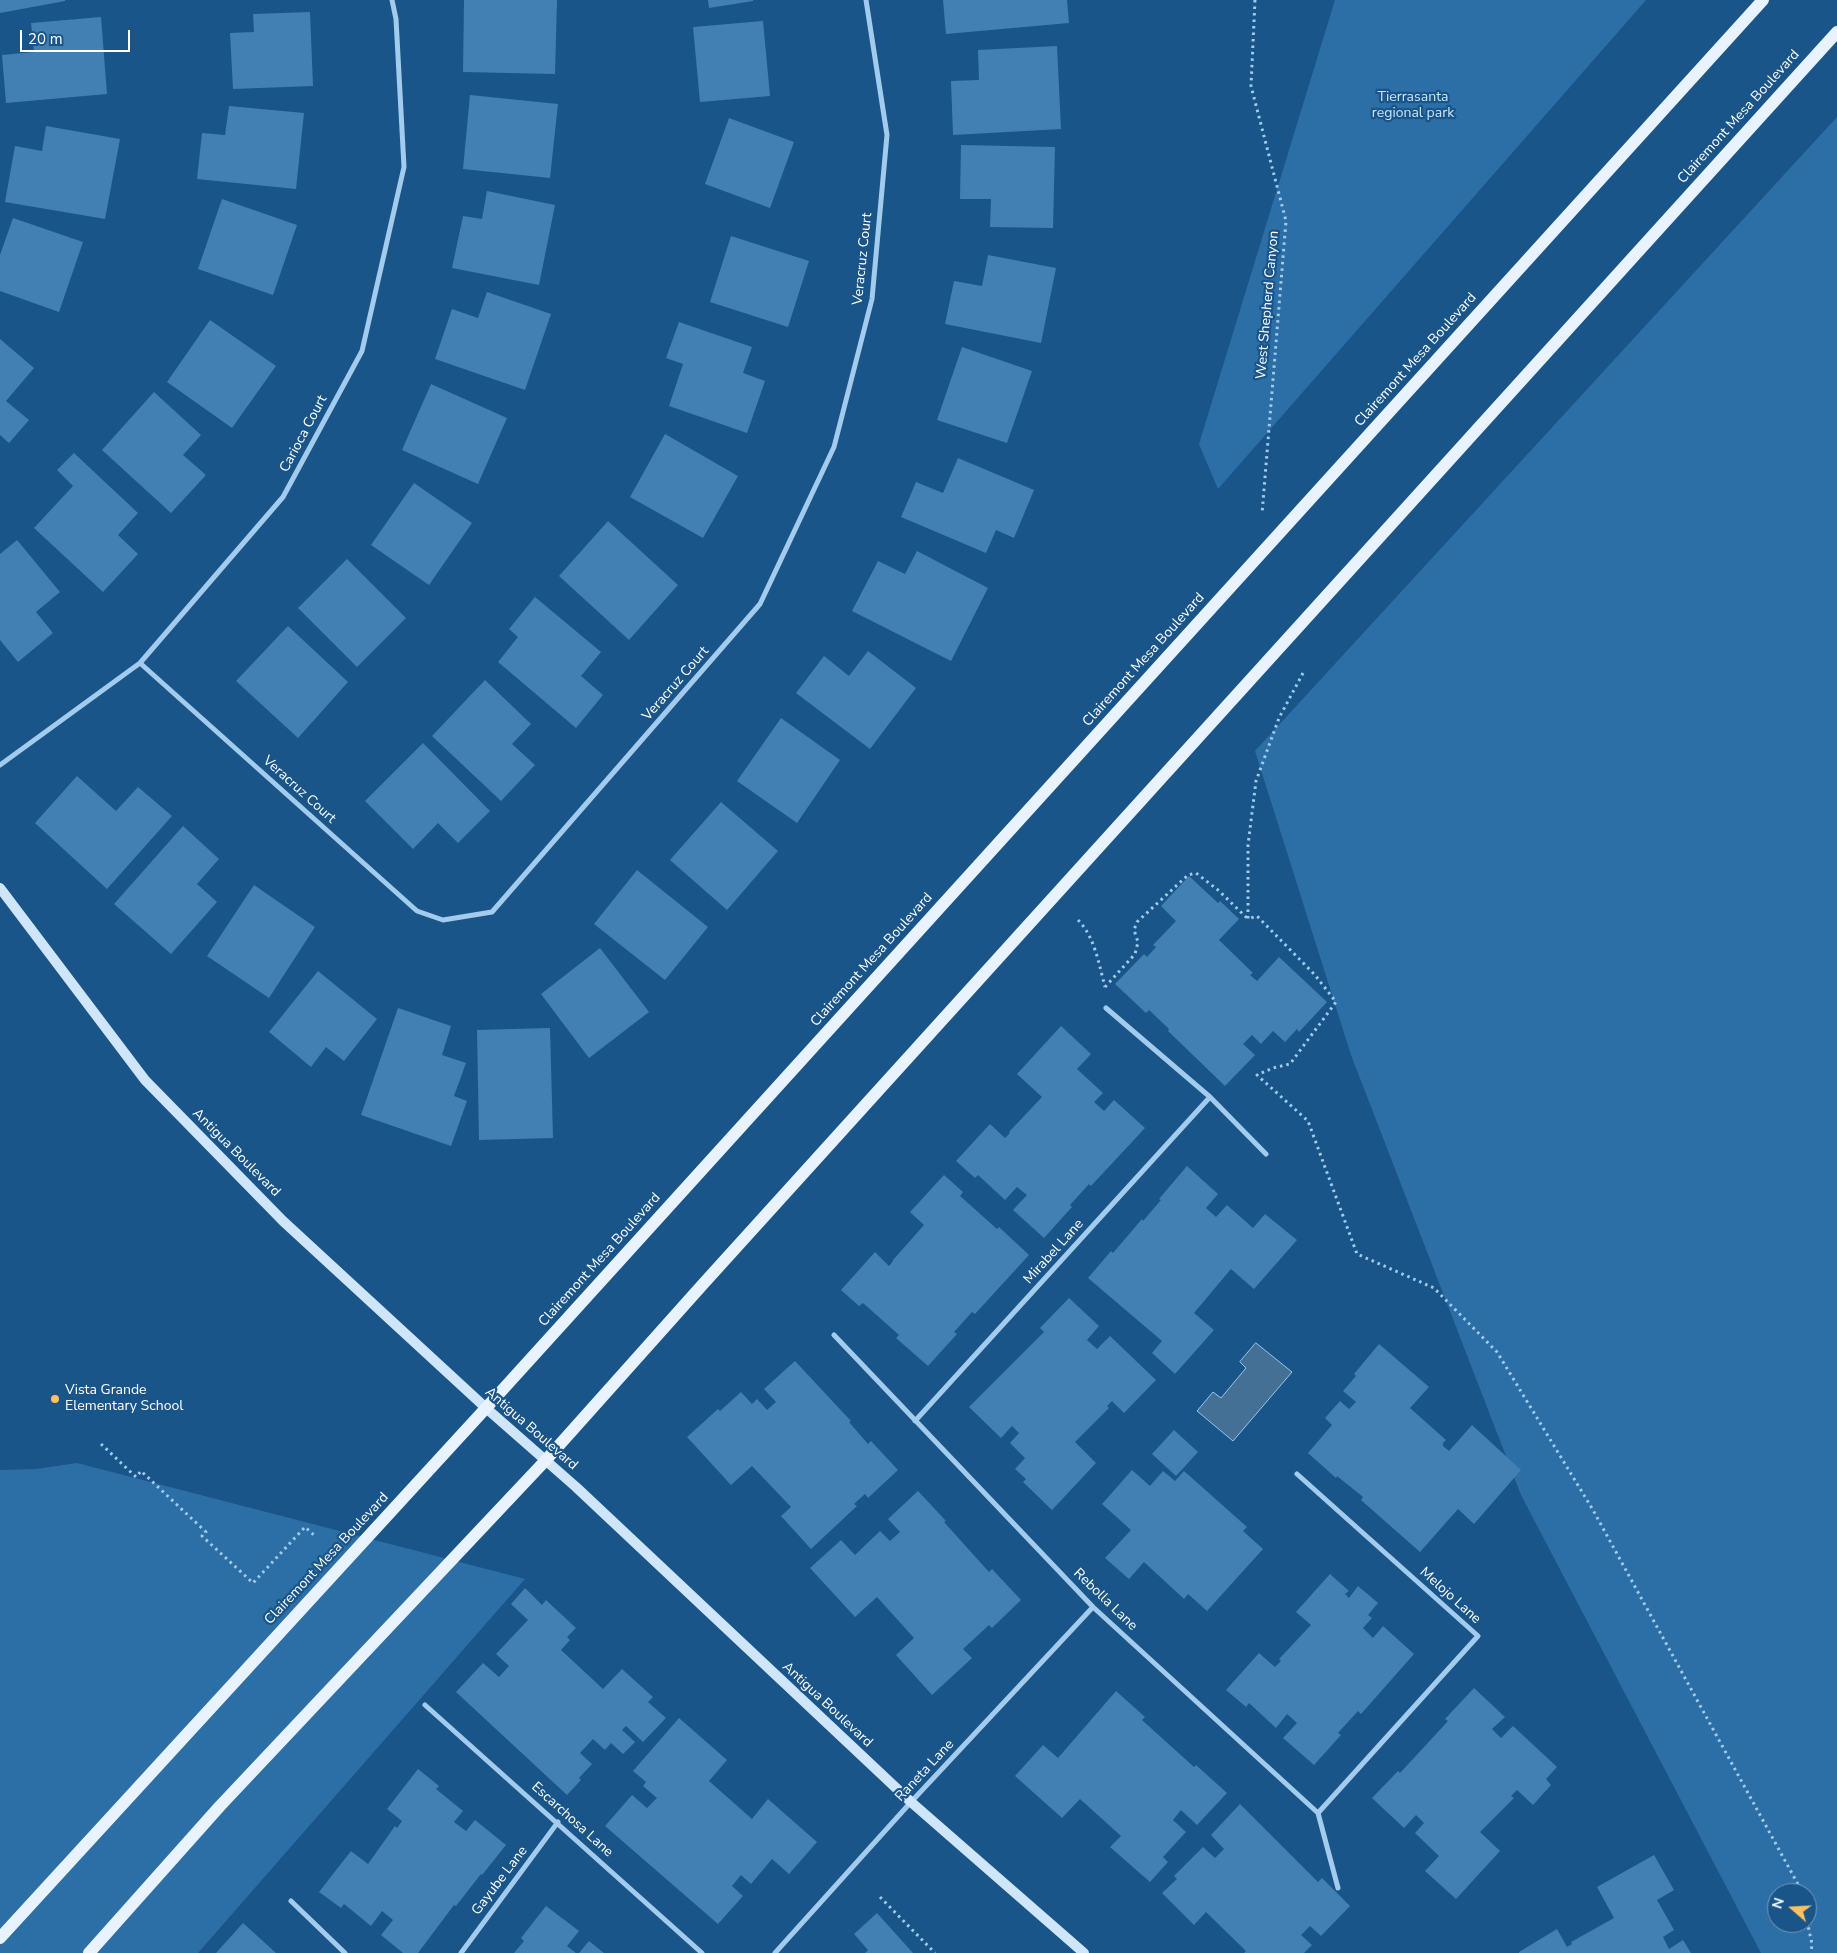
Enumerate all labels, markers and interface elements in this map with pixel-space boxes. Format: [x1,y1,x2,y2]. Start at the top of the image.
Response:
scale bar [22,20,132,52]
text: 20 m [28,29,63,49]
street label: Clairemont Mesa Boulevard [1675,47,1803,187]
park label: Tierrasanta regional park [1372,90,1454,122]
street label: Veracruz Court [850,212,876,306]
street label: West Shepherd Canyon [1253,230,1283,380]
street label: Clairemont Mesa Boulevard [1352,290,1480,430]
street label: Carioca Court [277,393,331,475]
street label: Clairemont Mesa Boulevard [1080,590,1208,730]
street label: Veracruz Court [639,643,713,725]
street label: Veracruz Court [259,753,339,827]
street label: Clairemont Mesa Boulevard [808,890,936,1030]
street label: Antigua Boulevard [189,1106,283,1200]
street label: Clairemont Mesa Boulevard [536,1190,664,1330]
street label: Mirabel Lane [1021,1216,1087,1288]
place label: Vista Grande Elementary School [65,1383,183,1415]
street label: Antigua Boulevard [481,1384,581,1474]
marker: Vista Grande Elementary School [49,1393,61,1405]
street label: Clairemont Mesa Boulevard [261,1490,393,1628]
street label: Melojo Lane [1416,1564,1484,1628]
street label: Rebolla Lane [1070,1565,1140,1635]
street label: Antigua Boulevard [778,1659,876,1751]
street label: Raneta Lane [892,1737,958,1805]
street label: Escarchosa Lane [528,1779,616,1861]
street label: Gayube Lane [469,1843,531,1919]
north arrow [1767,1883,1817,1933]
text: N [1768,1895,1789,1911]

